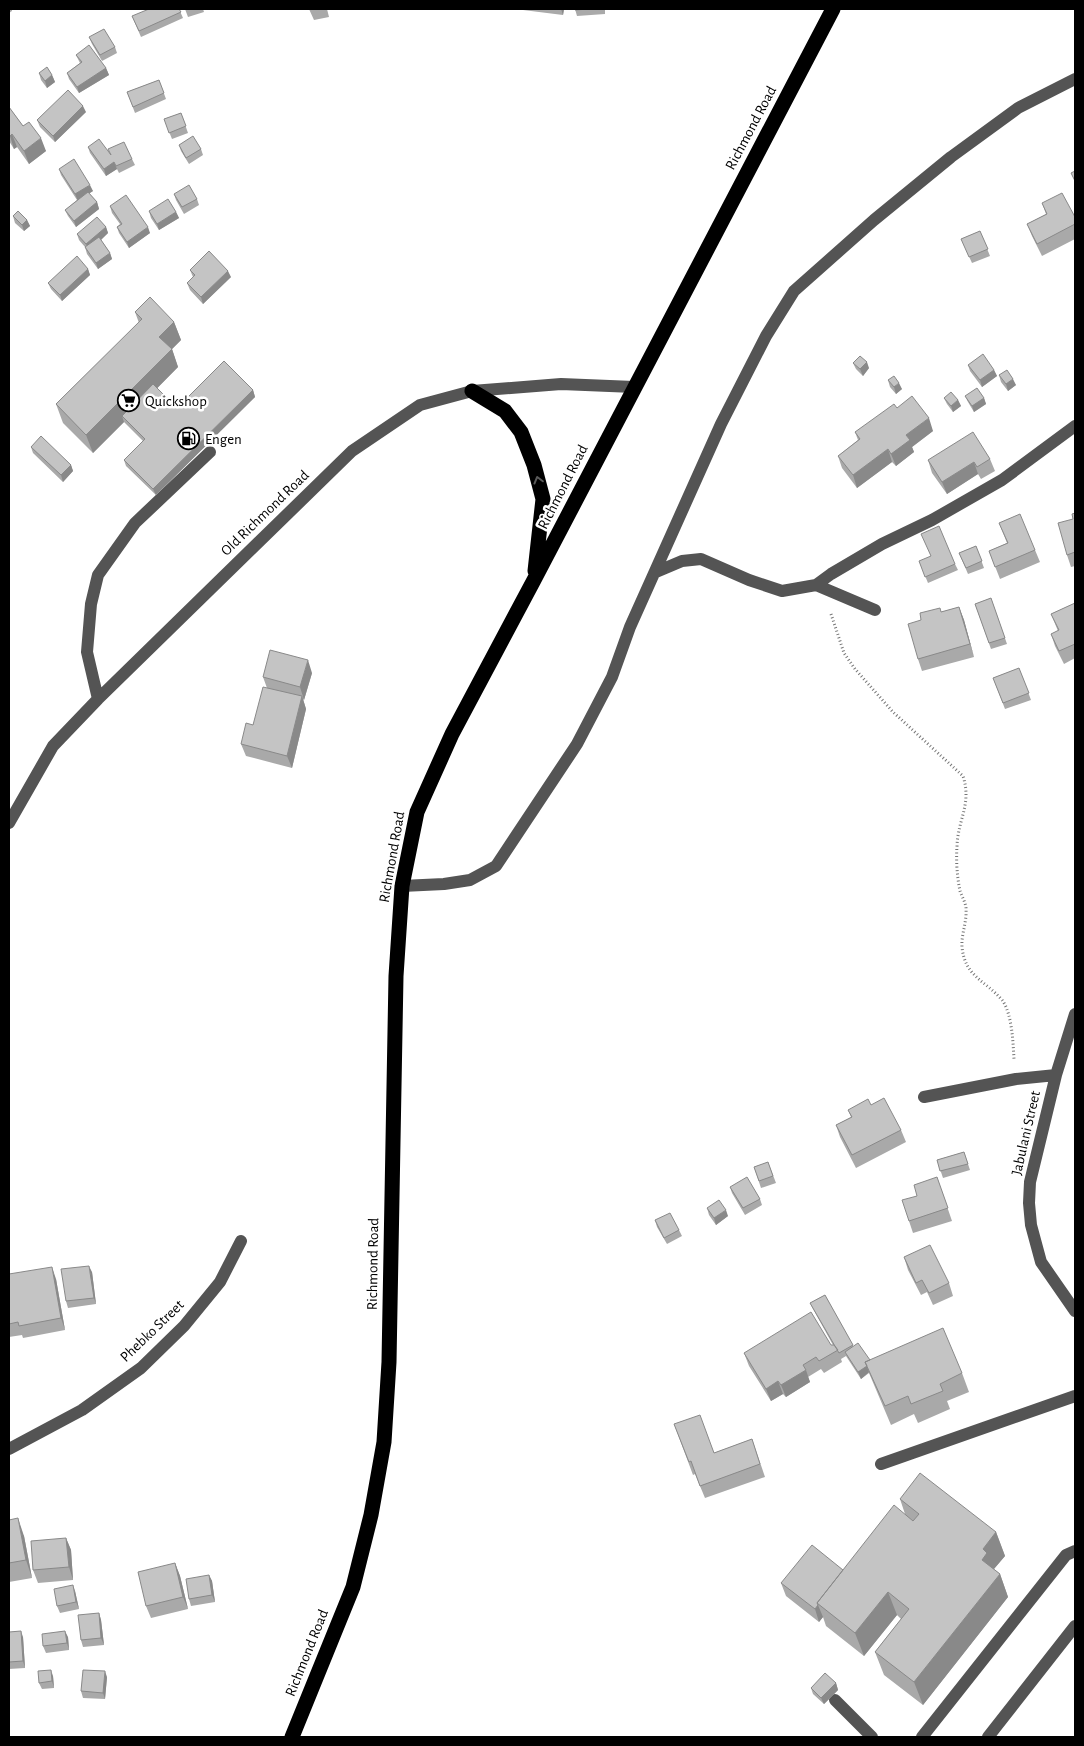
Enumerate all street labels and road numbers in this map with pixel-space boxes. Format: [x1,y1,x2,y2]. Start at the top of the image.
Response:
street label: Richmond Road [723,83,779,172]
street label: Richmond Road [535,442,591,532]
street label: Old Richmond Road [218,467,312,559]
street label: Richmond Road [377,810,407,904]
street label: Jabulani Street [1009,1089,1043,1177]
street label: Richmond Road [365,1217,381,1310]
street label: Phebko Street [117,1297,187,1365]
street label: Richmond Road [283,1607,331,1699]

